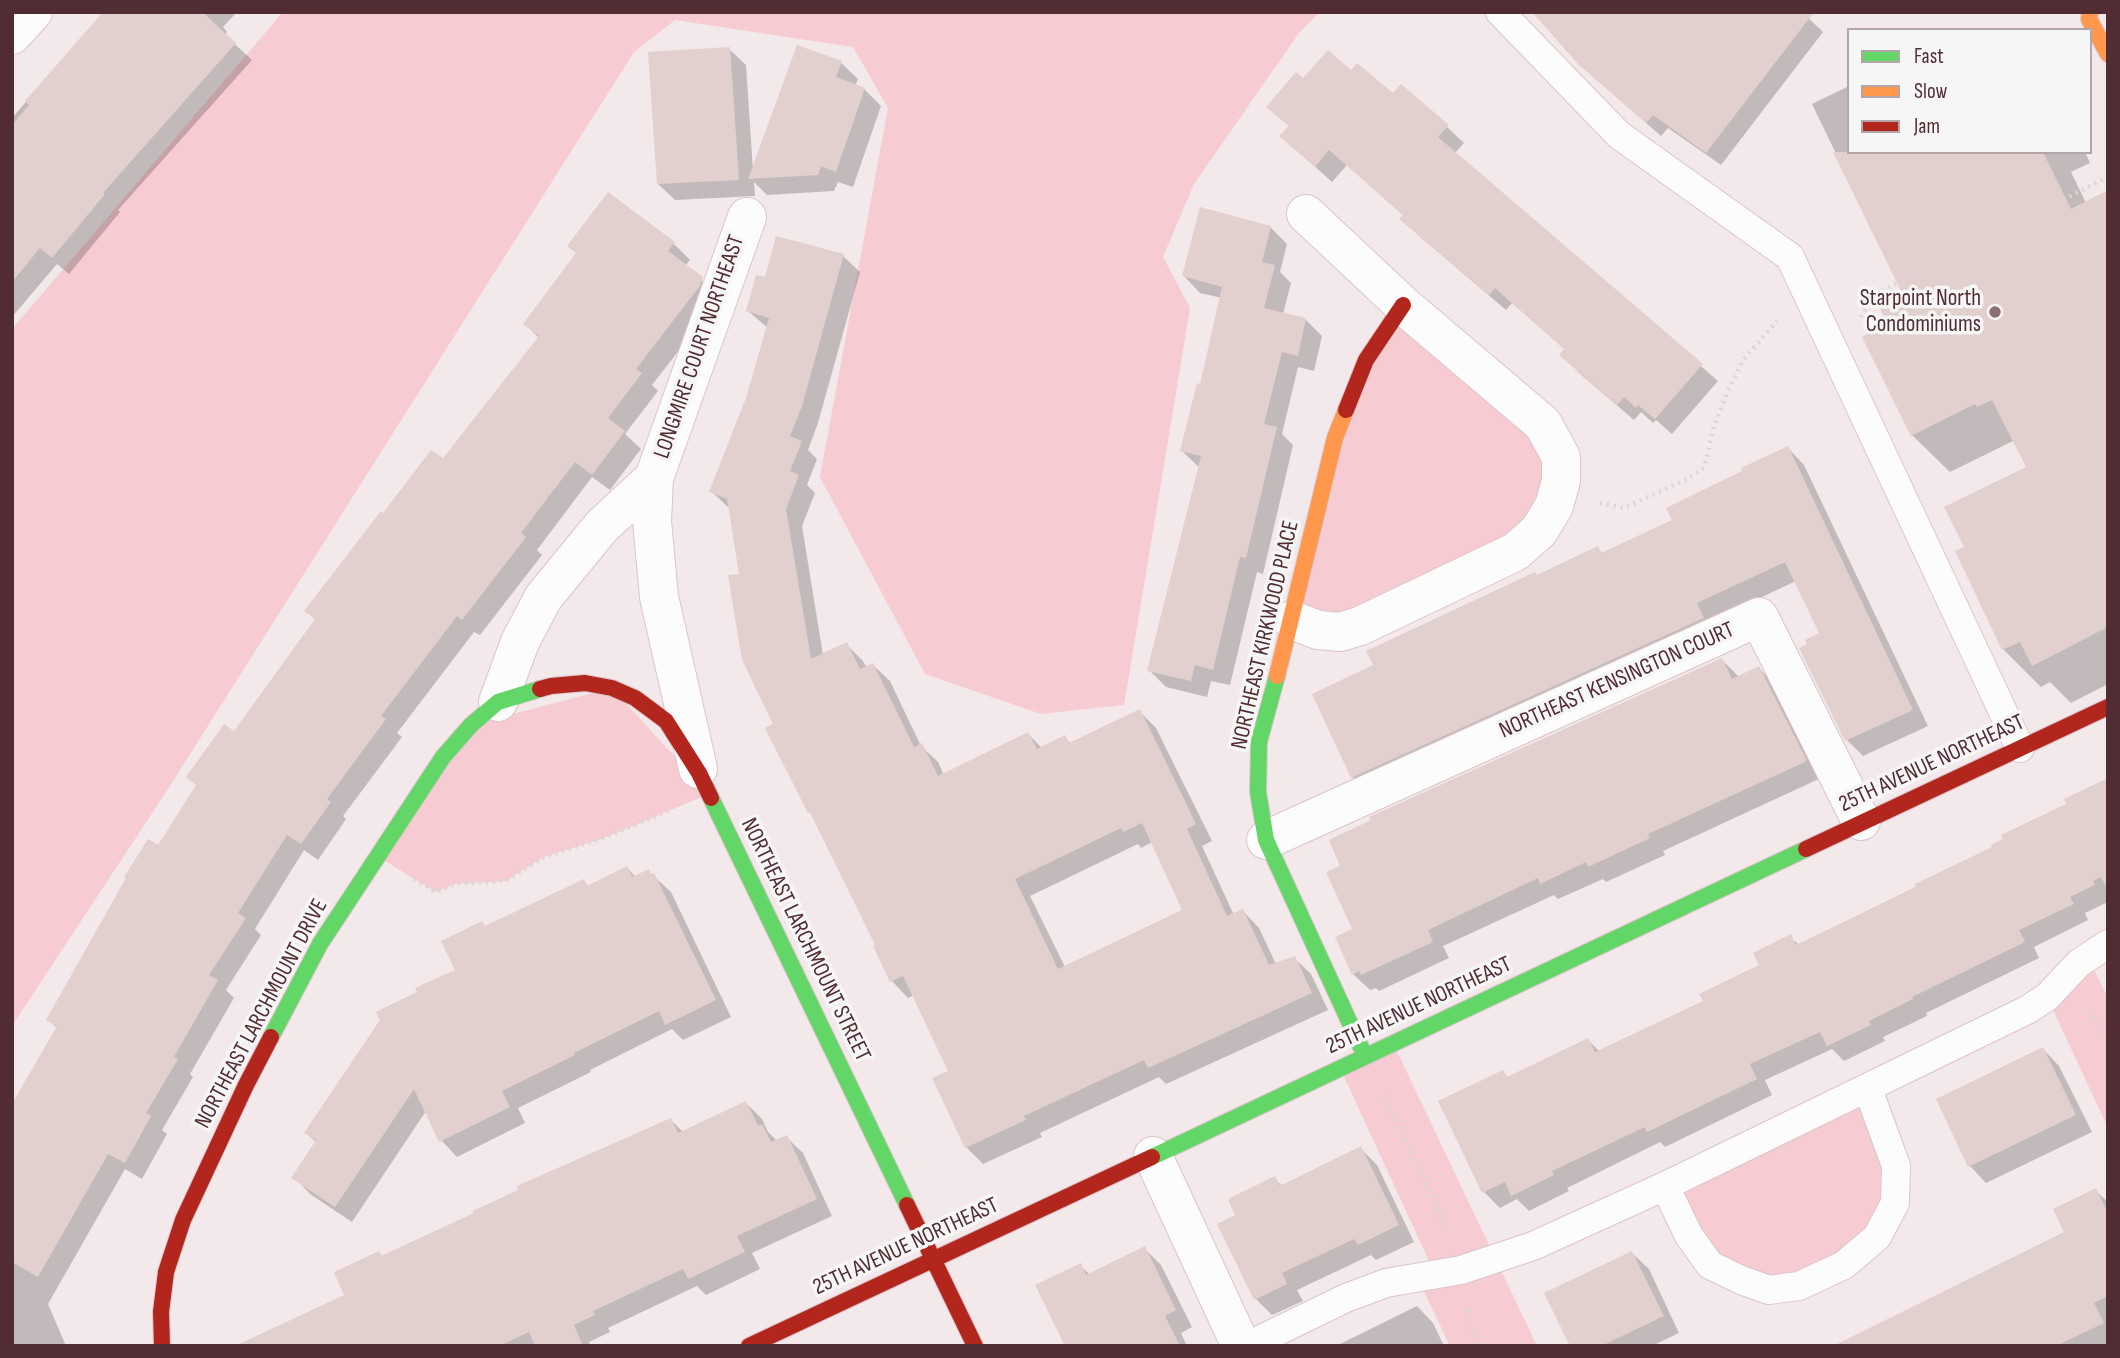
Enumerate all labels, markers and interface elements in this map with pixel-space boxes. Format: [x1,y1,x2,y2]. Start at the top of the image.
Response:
legend [1847,28,2092,154]
text: Fast [1914,44,1944,69]
text: Slow [1914,79,1947,104]
text: Jam [1914,114,1940,139]
street label: LONGMIRE COURT NORTHEAST [649,232,751,462]
place label: Starpoint North Condominiums [1860,285,1981,339]
marker: Starpoint North Condominiums [1987,304,2003,320]
street label: NORTHEAST KIRKWOOD PLACE [1226,518,1306,752]
street label: NORTHEAST KENSINGTON COURT [1495,617,1739,745]
street label: 25TH AVENUE NORTHEAST [1835,709,2029,819]
street label: NORTHEAST LARCHMOUNT STREET [734,814,876,1066]
street label: NORTHEAST LARCHMOUNT DRIVE [190,895,334,1133]
street label: 25TH AVENUE NORTHEAST [1322,951,1516,1061]
street label: 25TH AVENUE NORTHEAST [809,1192,1003,1302]

